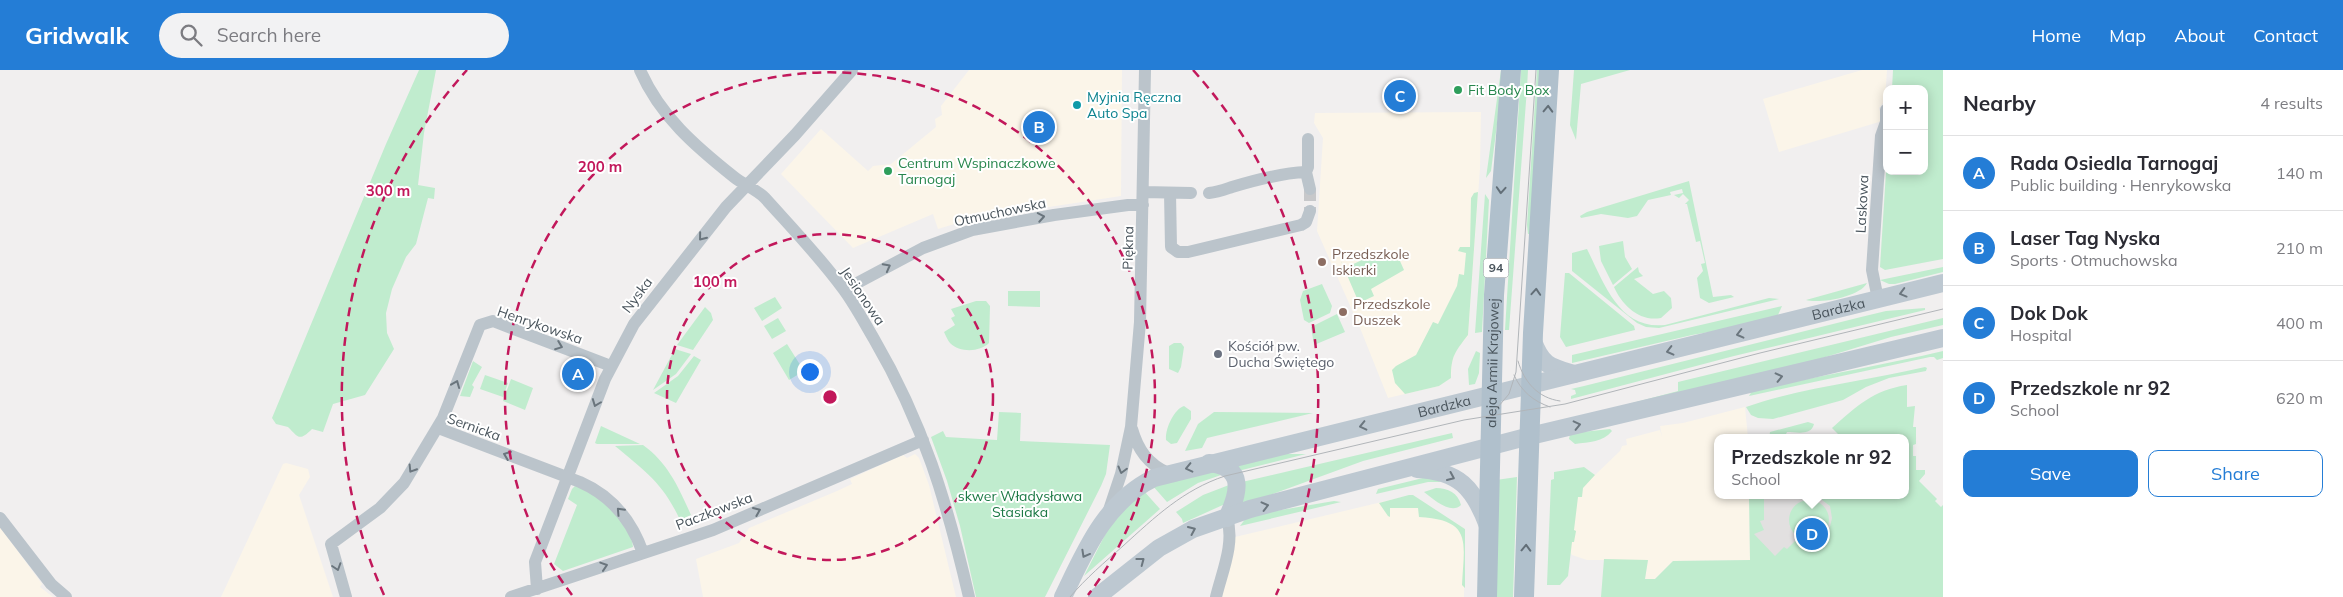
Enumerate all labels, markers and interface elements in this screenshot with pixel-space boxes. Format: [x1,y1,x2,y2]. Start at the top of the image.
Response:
search box [159,13,509,58]
text: Gridwalk [25,20,129,50]
icon: search [177,21,205,49]
text: Search here [217,23,321,47]
text: Home [2031,24,2081,47]
text: Map [2109,24,2146,47]
text: About [2174,24,2225,47]
text: Contact [2253,24,2318,47]
pin: C [1384,77,1416,115]
place label: Fit Body Box [1468,81,1550,99]
marker: Fit Body Box [1452,84,1464,96]
map controls [1883,85,1928,175]
button: + [1883,85,1928,130]
place label: Myjnia Ręczna Auto Spa [1087,88,1181,122]
text: Nearby [1963,90,2036,116]
text: 4 results [2260,93,2323,113]
marker: Myjnia Ręczna Auto Spa [1071,99,1083,111]
one-way arrow [1543,105,1553,113]
pin: B [1023,108,1055,146]
button: − [1883,130,1928,175]
text: Rada Osiedla Tarnogaj [2010,151,2218,175]
place label: Centrum Wspinaczkowe Tarnogaj [898,154,1056,188]
text: 200 m [578,157,622,176]
text: A [1973,163,1985,183]
text: 140 m [2276,163,2323,183]
marker: Centrum Wspinaczkowe Tarnogaj [882,165,894,177]
street label: Laskowa [1851,174,1873,234]
text: Public building · Henrykowska [2010,175,2231,195]
text: 300 m [366,181,410,200]
one-way arrow [1496,186,1507,194]
street label: Otmuchowska [952,193,1048,231]
one-way arrow [1036,213,1045,223]
street label: Piękna [1119,226,1137,270]
text: Laser Tag Nyska [2010,226,2160,250]
one-way arrow [698,232,707,241]
text: B [1973,238,1985,258]
text: 210 m [2276,238,2323,258]
place label: Przedszkole Iskierki [1332,245,1409,279]
text: Sports · Otmuchowska [2010,250,2178,270]
marker: Przedszkole Iskierki [1316,256,1328,268]
road number: 94 [1484,258,1508,278]
street label: Jesionowa [837,263,889,329]
one-way arrow [882,263,891,273]
text: 100 m [693,272,737,291]
street label: Nyska [618,274,656,316]
one-way arrow [1900,287,1908,297]
one-way arrow [1530,288,1541,296]
street label: Bardzka [1810,294,1867,324]
place label: Przedszkole Duszek [1353,295,1430,329]
street label: aleja Armii Krajowej [1482,298,1503,428]
text: Dok Dok [2010,301,2088,325]
street label: Henrykowska [495,302,585,348]
marker: Przedszkole Duszek [1337,306,1349,318]
text: C [1974,313,1984,333]
text: 400 m [2276,313,2323,333]
text: Hospital [2010,325,2072,345]
one-way arrow [1736,328,1745,339]
place label: Kościół pw. Ducha Świętego [1228,337,1334,371]
one-way arrow [554,340,563,350]
one-way arrow [1665,345,1674,356]
marker: Kościół pw. Ducha Świętego [1212,348,1224,360]
pin: A [562,355,594,393]
your location [797,359,823,385]
one-way arrow [1774,372,1783,383]
text: Przedszkole nr 92 [2010,376,2171,400]
one-way arrow [450,380,460,389]
centre of rings [821,388,839,406]
text: D [1973,388,1985,408]
text: 620 m [2276,388,2323,408]
street label: Bardzka [1416,391,1473,421]
one-way arrow [592,398,602,406]
text: School [2010,400,2059,420]
street label: Sernicka [445,409,503,445]
one-way arrow [1359,420,1368,431]
one-way arrow [1573,420,1582,431]
popup [1714,434,1909,499]
text: Przedszkole nr 92 [1731,445,1892,469]
button: Save [1963,450,2138,497]
button: Share [2148,450,2323,497]
one-way arrow [503,451,512,461]
one-way arrow [1184,462,1193,473]
one-way arrow [409,463,419,472]
one-way arrow [1117,466,1127,474]
text: School [1731,469,1781,489]
one-way arrow [1446,470,1455,481]
park label: skwer Władysława Stasiaka [958,487,1082,521]
street label: Paczkowska [673,488,755,534]
one-way arrow [1260,501,1269,512]
one-way arrow [752,507,761,518]
one-way arrow [617,508,626,517]
pin: D [1796,515,1828,553]
one-way arrow [1187,526,1196,537]
one-way arrow [1521,544,1531,552]
one-way arrow [1081,549,1091,558]
one-way arrow [1135,558,1144,566]
one-way arrow [599,562,608,572]
one-way arrow [331,563,341,571]

